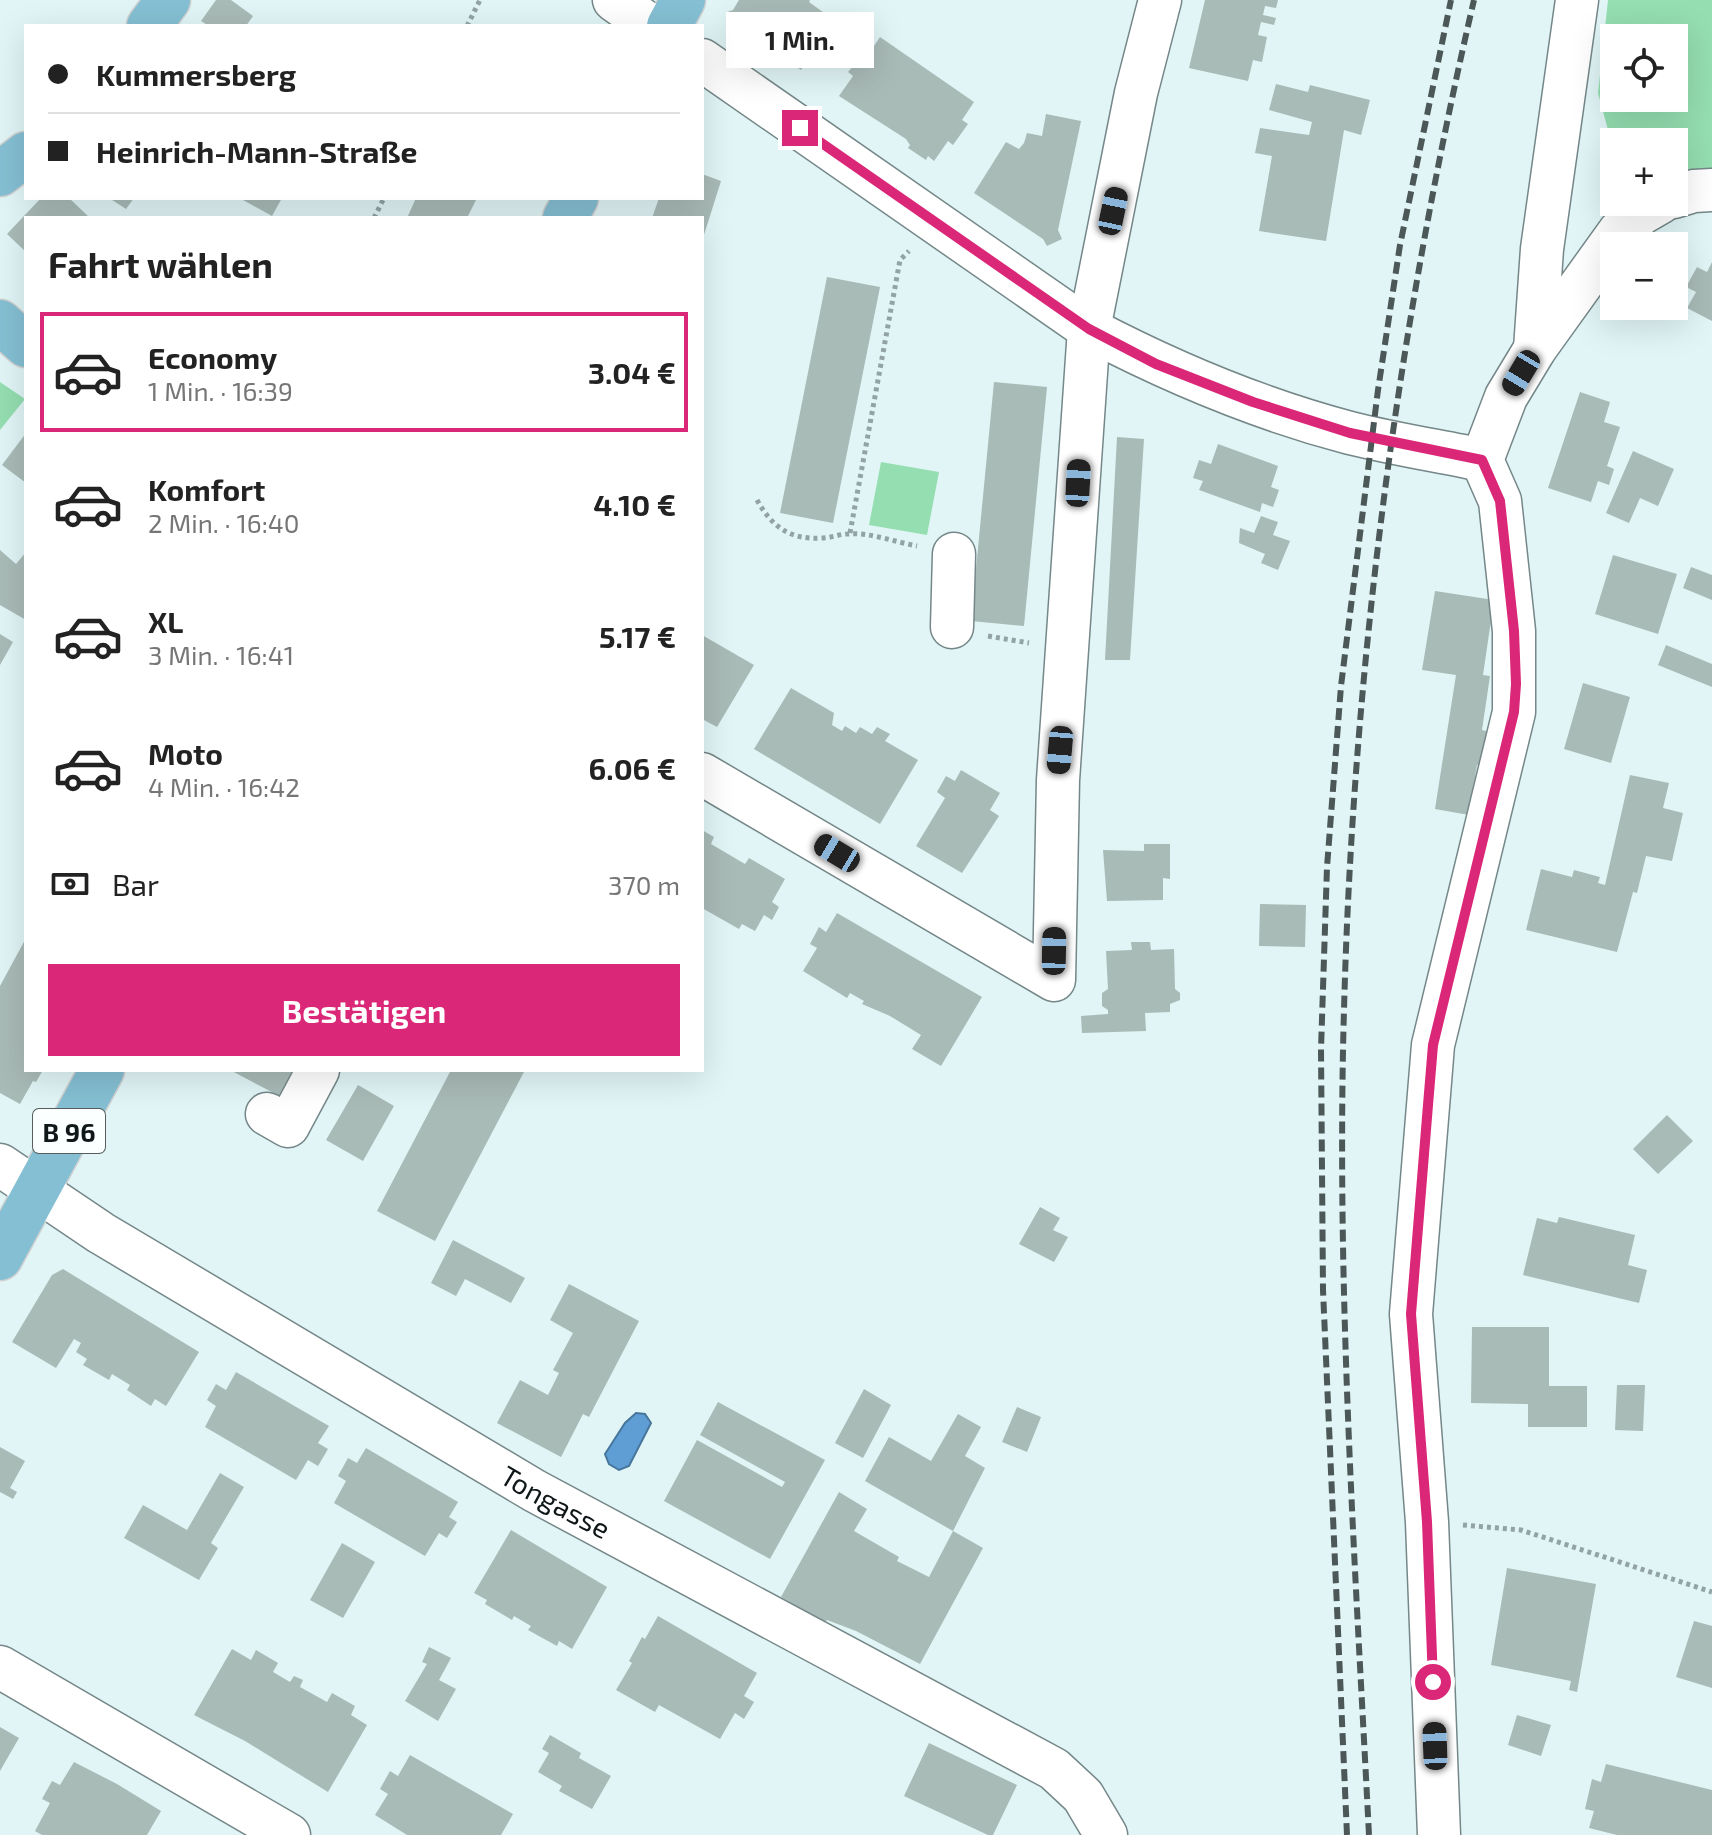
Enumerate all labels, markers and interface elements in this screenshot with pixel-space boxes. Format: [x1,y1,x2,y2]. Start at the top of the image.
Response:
callout: 1 Min. [726,12,874,68]
text: 1 Min. [765,24,835,55]
map controls [1600,24,1688,320]
button: locate [1600,24,1688,112]
text: Kummersberg [96,56,296,92]
route end [782,110,818,146]
button: + [1600,128,1688,216]
text: Heinrich-Mann-Straße [96,133,417,169]
car [1096,185,1130,237]
button: − [1600,232,1688,320]
text: Fahrt wählen [48,242,273,285]
icon: car [52,336,124,408]
text: Economy [148,339,277,375]
car [1498,346,1544,400]
text: 3.04 € [588,354,676,390]
text: 1 Min. · 16:39 [148,375,293,406]
car [1065,458,1091,508]
icon: car [52,468,124,540]
text: Komfort [148,471,265,507]
text: 4.10 € [593,486,676,522]
text: 2 Min. · 16:40 [148,507,299,538]
icon: car [52,600,124,672]
text: XL [148,603,183,639]
text: 5.17 € [599,618,676,654]
text: 3 Min. · 16:41 [148,639,294,670]
car [1046,725,1074,775]
icon: car [52,732,124,804]
text: Moto [148,735,223,771]
text: 6.06 € [589,750,676,786]
text: 4 Min. · 16:42 [148,771,300,802]
car [810,830,864,876]
icon: cash [48,862,92,906]
text: Bar [112,866,159,902]
text: 370 m [608,869,680,900]
car [1042,927,1066,975]
button: Bestätigen [48,964,680,1056]
road number: B 96 [33,1109,105,1153]
street label: Tongasse [495,1458,616,1545]
route start [1415,1664,1451,1700]
car [1422,1722,1448,1770]

